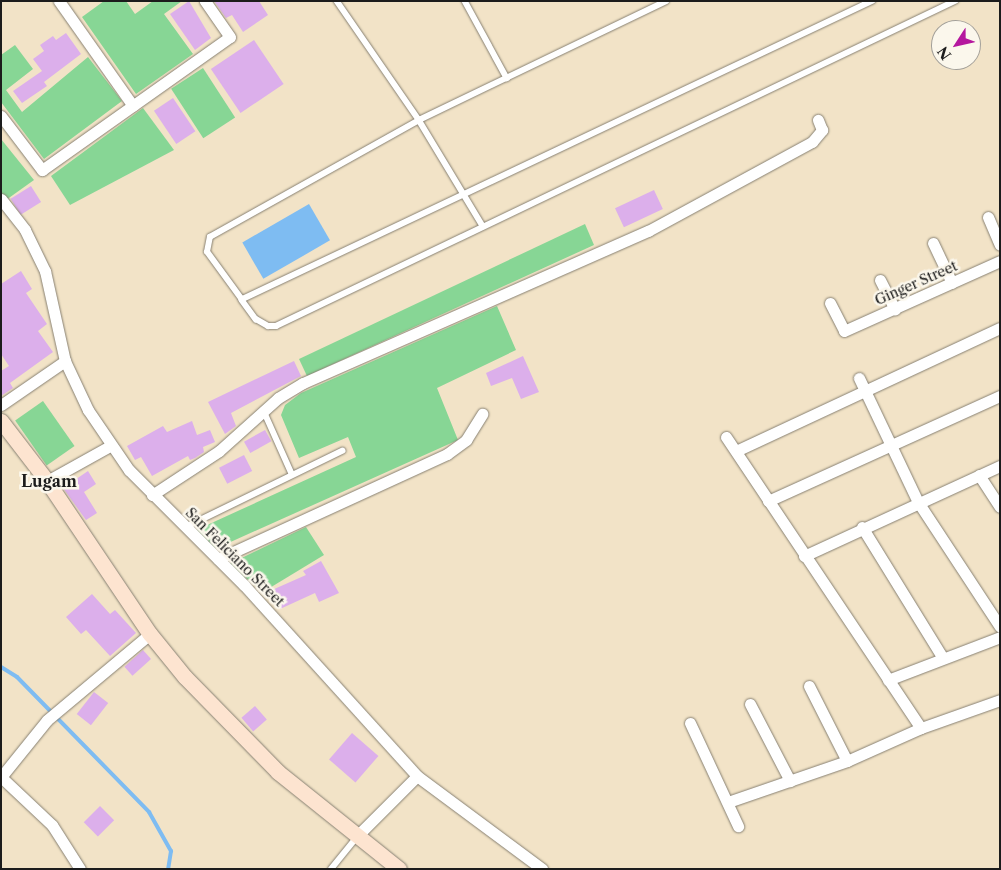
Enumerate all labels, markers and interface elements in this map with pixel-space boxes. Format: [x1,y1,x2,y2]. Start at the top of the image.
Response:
north arrow [931,20,981,70]
text: N [934,43,955,63]
street label: Ginger Street [872,257,960,309]
district label: Lugam [21,471,77,491]
street label: San Feliciano Street [182,504,288,610]

